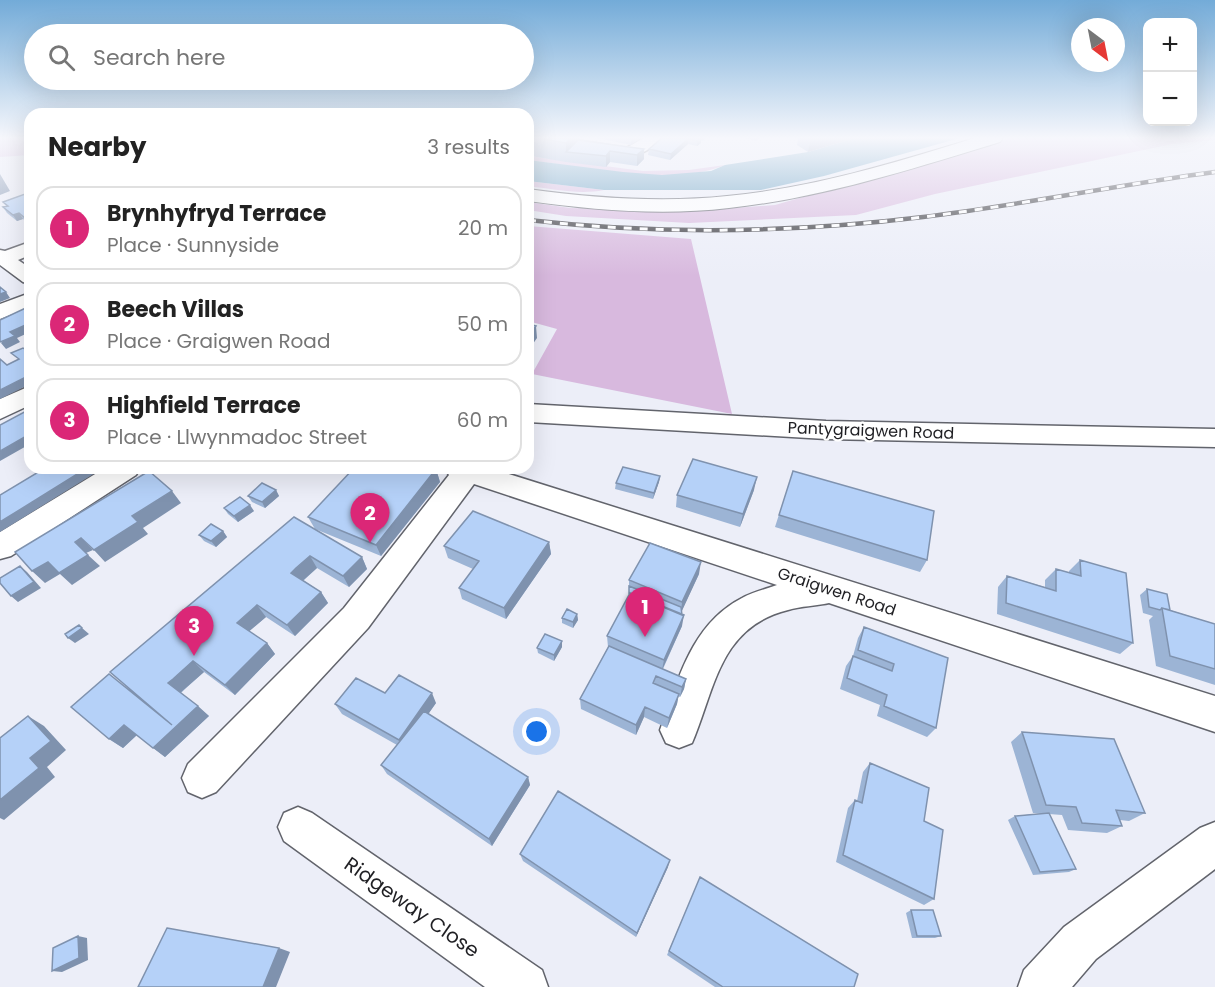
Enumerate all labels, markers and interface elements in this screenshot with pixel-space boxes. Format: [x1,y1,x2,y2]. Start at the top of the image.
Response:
north arrow [1071,18,1125,72]
map controls [1143,18,1197,126]
button: + [1143,18,1197,72]
search box [24,24,534,90]
icon: search [45,41,78,74]
text: Search here [93,42,226,73]
button: − [1143,72,1197,126]
text: Nearby [48,129,146,165]
text: 3 results [427,133,510,161]
text: Brynhyfryd Terrace [107,198,326,229]
text: 1 [66,214,73,242]
text: 20 m [458,214,508,242]
text: Place · Sunnyside [107,231,279,259]
text: Beech Villas [107,294,244,325]
text: 2 [64,310,75,338]
text: 50 m [457,310,508,338]
text: Place · Graigwen Road [107,327,330,355]
text: Highfield Terrace [107,390,301,421]
text: 3 [63,406,76,434]
text: 60 m [457,406,508,434]
street label: Pantygraigwen Road [787,416,955,445]
text: Place · Llwynmadoc Street [107,423,367,451]
pin: 2 [350,494,389,543]
street label: Graigwen Road [775,562,899,621]
pin: 1 [626,588,664,637]
pin: 3 [174,606,214,656]
your location [522,717,551,746]
street label: Ridgeway Close [339,850,485,964]

